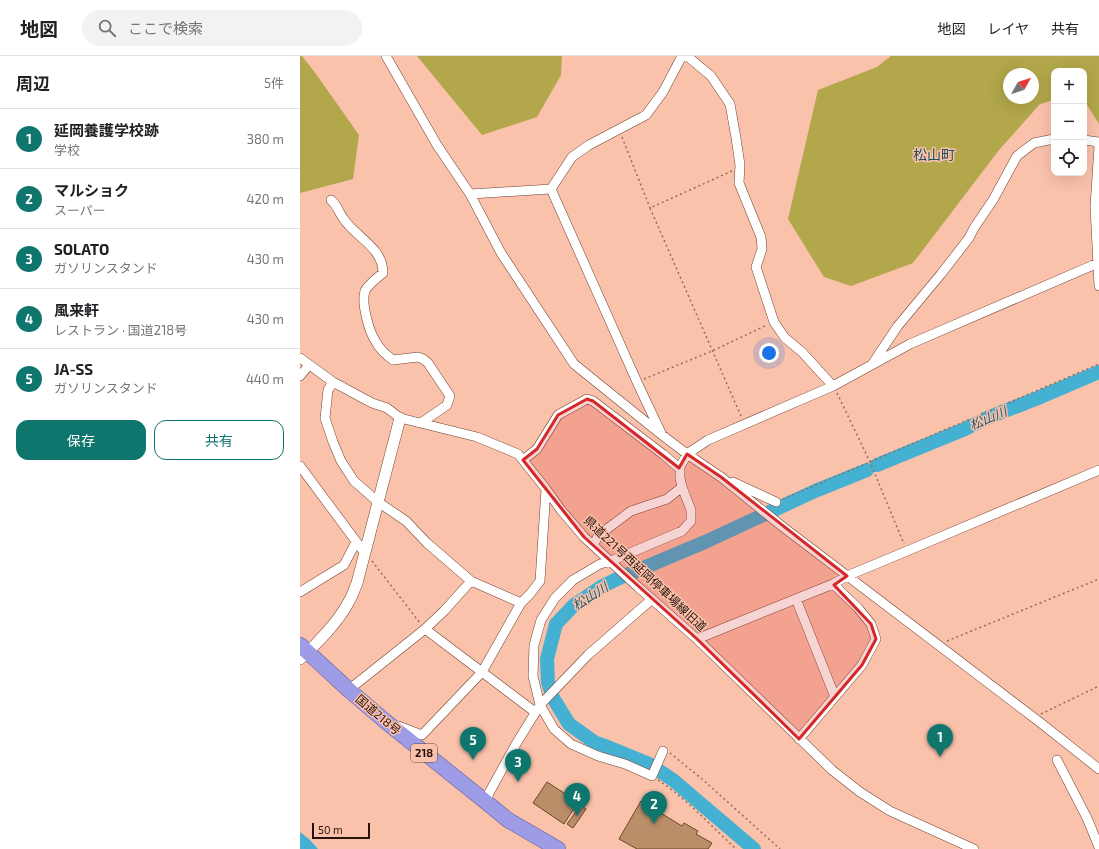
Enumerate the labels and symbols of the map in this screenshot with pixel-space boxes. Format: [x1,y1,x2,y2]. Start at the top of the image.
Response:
north arrow [1003,68,1039,104]
district label: 松山町 [913,146,955,163]
your location [759,343,779,363]
water label: 松山川 [967,402,1011,433]
street label: 県道221号西延岡停車場線旧道 [582,513,710,634]
water label: 松山川 [569,578,612,613]
street label: 国道218号 [353,691,404,737]
pin: 1 [927,724,953,757]
pin: 5 [460,727,486,760]
road number: 218 [411,744,437,762]
pin: 3 [505,749,531,782]
pin: 4 [564,783,590,816]
pin: 2 [641,791,667,824]
scale bar [312,821,370,840]

